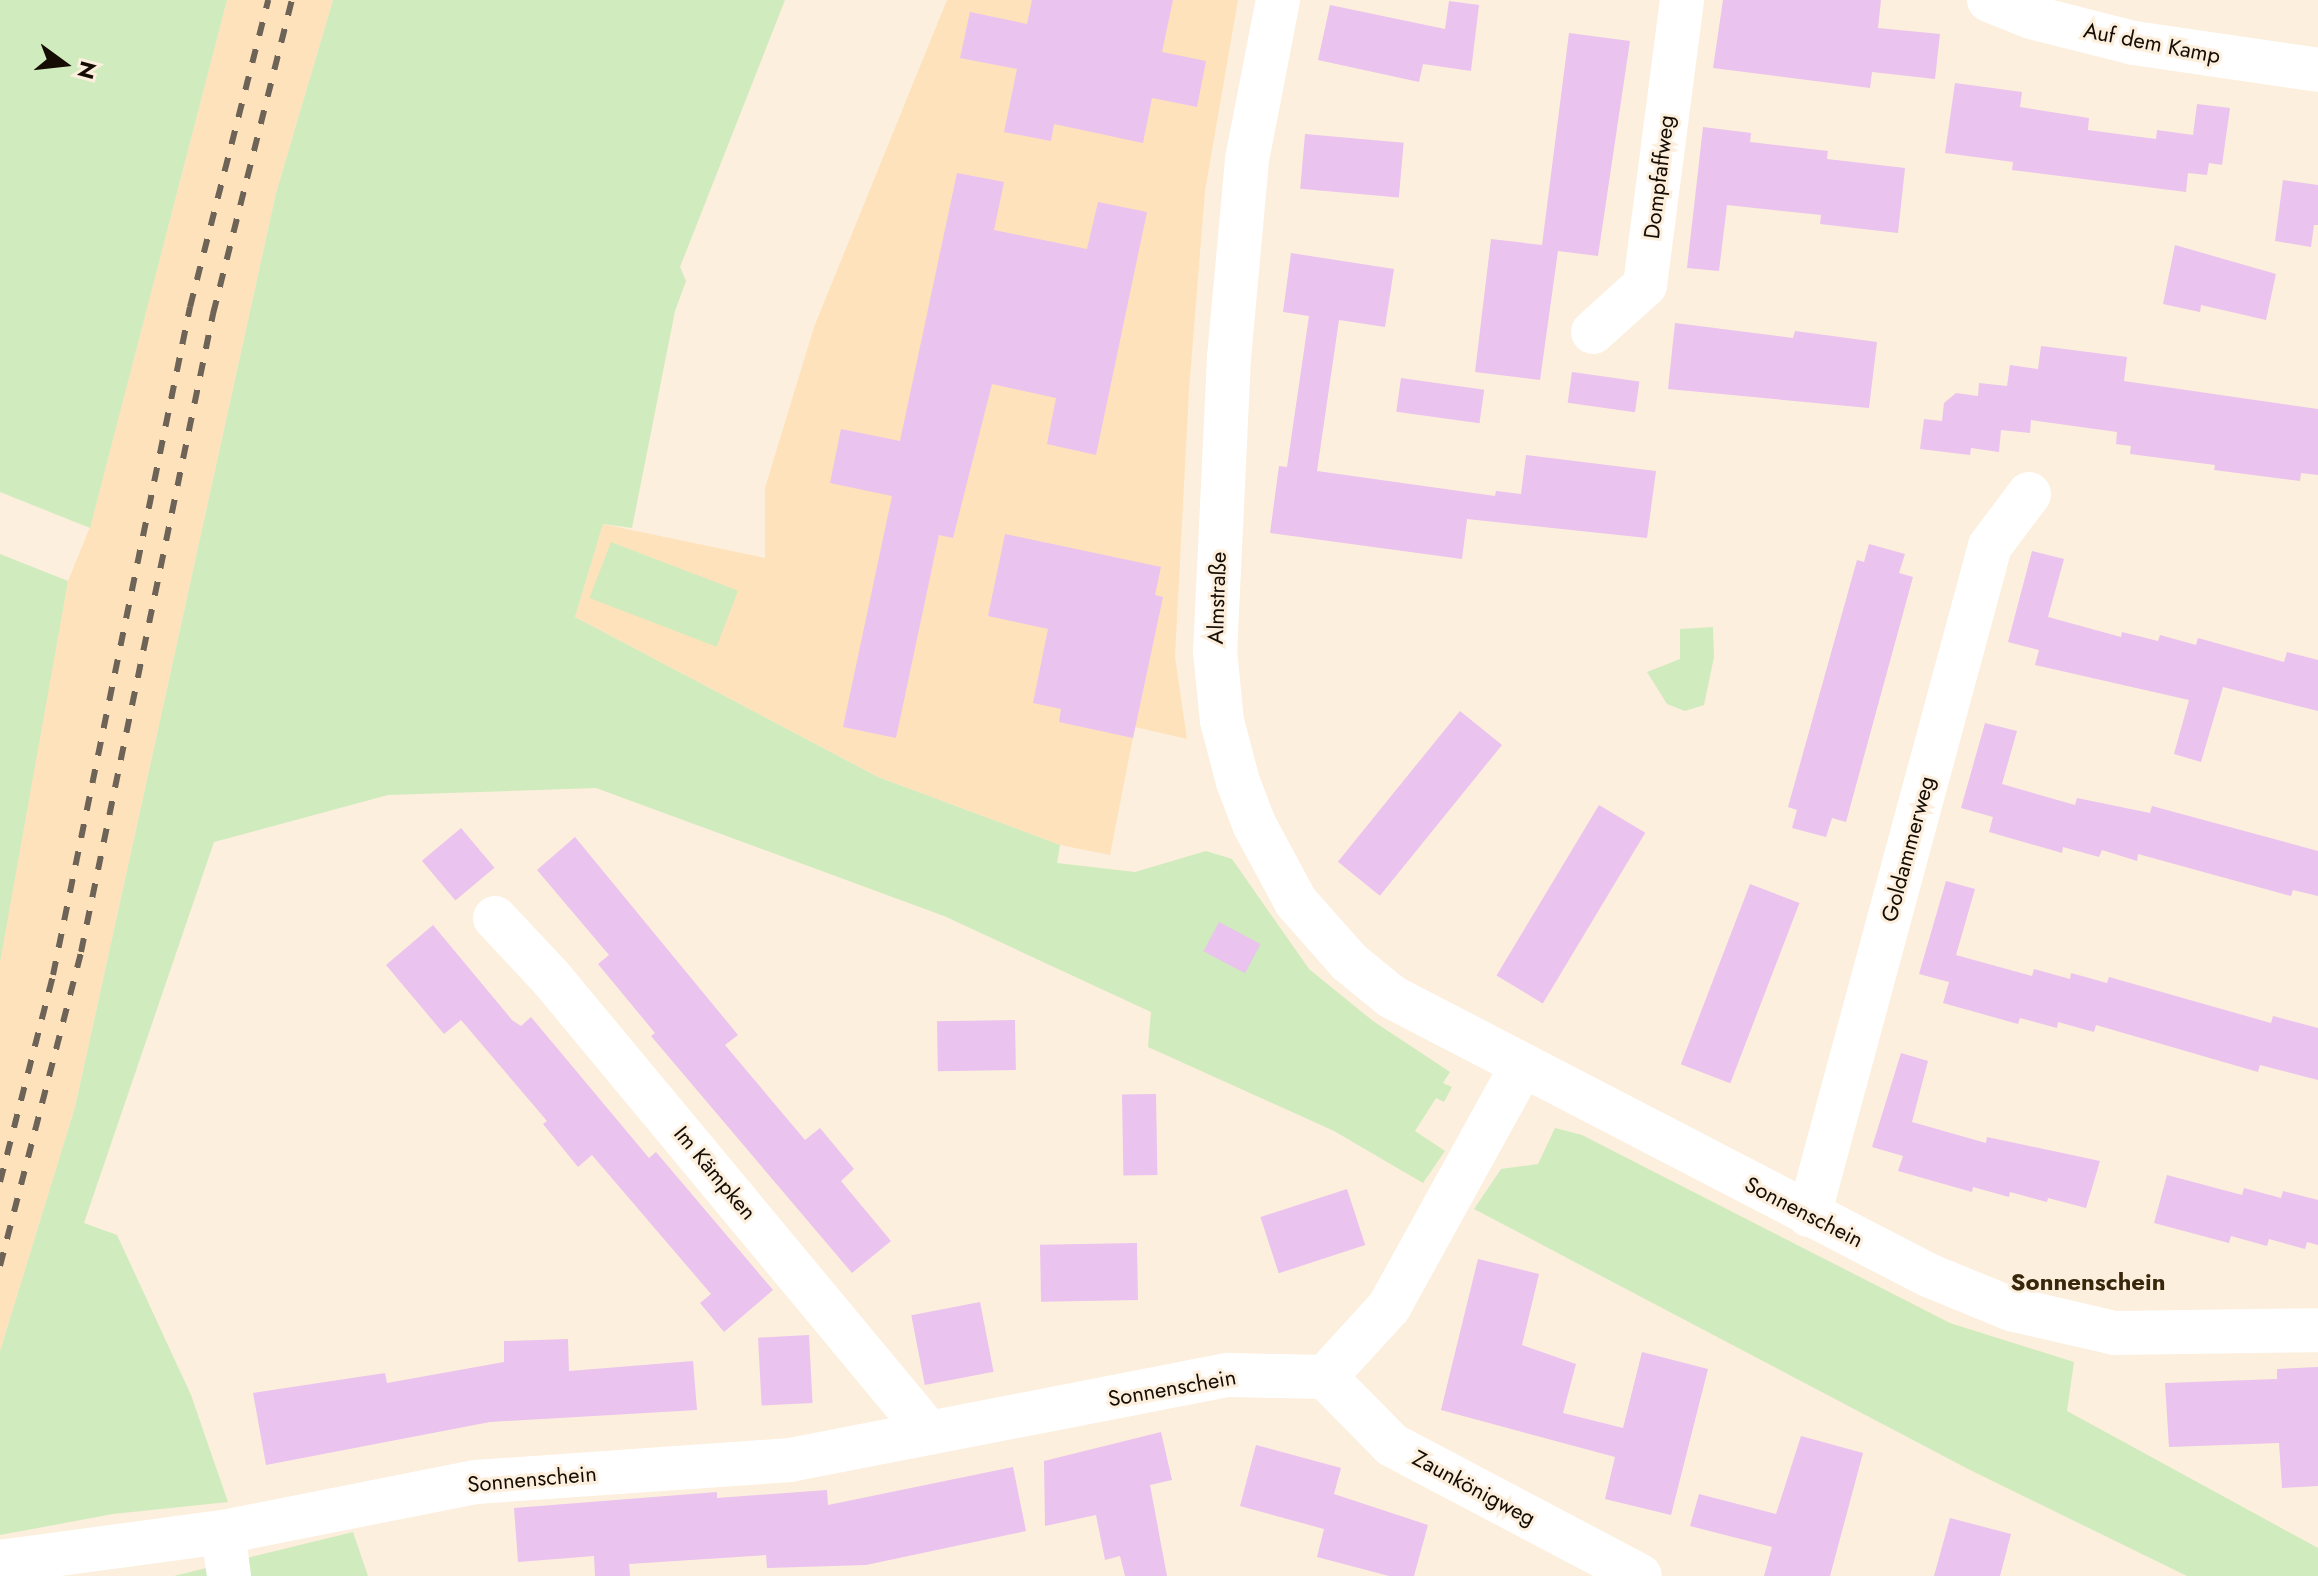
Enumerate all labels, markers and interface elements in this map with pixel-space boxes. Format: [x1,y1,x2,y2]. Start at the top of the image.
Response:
street label: Auf dem Kamp [2081,17,2223,69]
north arrow [24,24,104,104]
text: N [69,58,105,83]
street label: Dompfaffweg [1638,114,1680,240]
street label: Almstraße [1202,551,1232,645]
street label: Goldammerweg [1876,773,1940,925]
street label: Im Kämpken [668,1121,762,1225]
street label: Sonnenschein [1740,1171,1868,1253]
district label: Sonnenschein [2011,1268,2165,1296]
street label: Sonnenschein [1106,1364,1238,1412]
street label: Zaunkönigweg [1408,1445,1540,1531]
street label: Sonnenschein [466,1460,598,1498]

